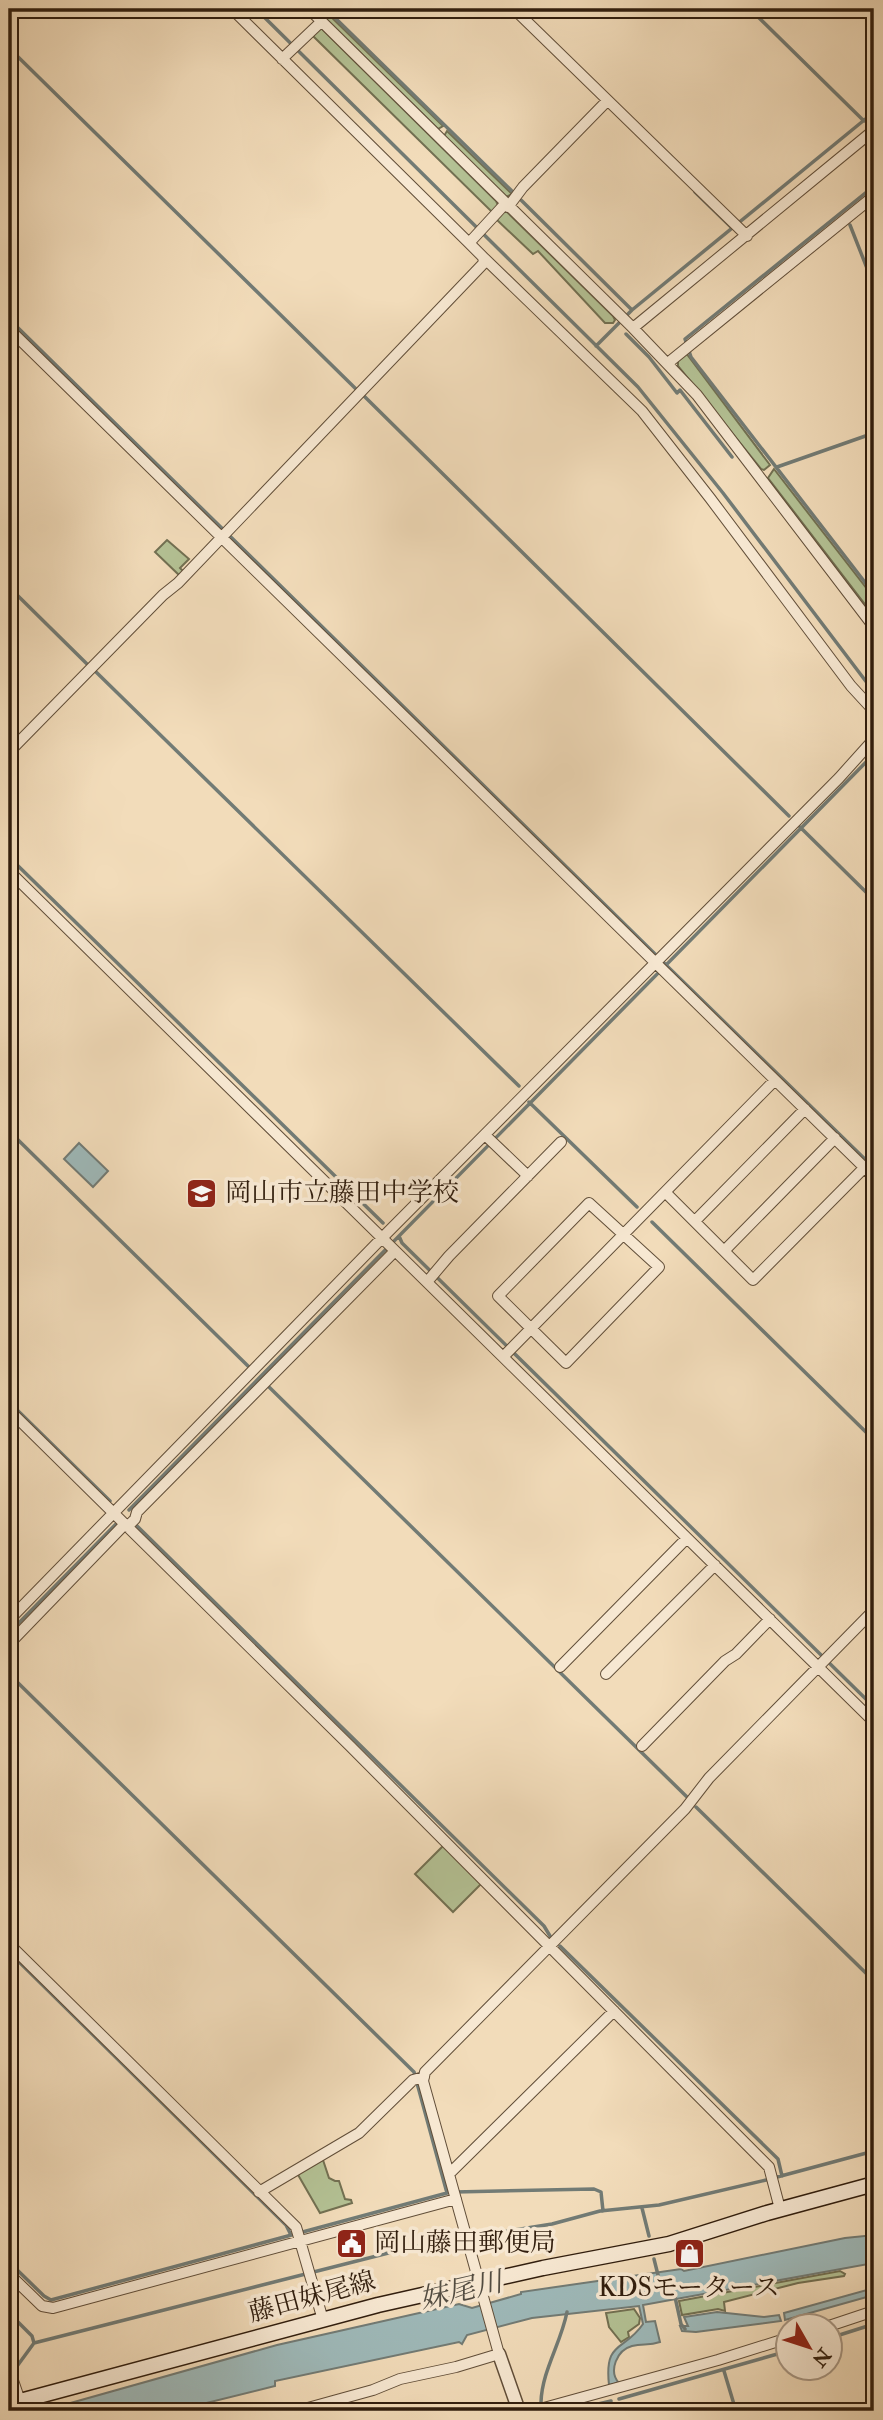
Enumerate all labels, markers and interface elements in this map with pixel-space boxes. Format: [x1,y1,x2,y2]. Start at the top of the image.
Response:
school or university icon: 岡山市立藤田中学校 [185,1176,219,1210]
place label: 岡山市立藤田中学校 [225,1177,459,1209]
public building icon: 岡山藤田郵便局 [334,2226,368,2260]
place label: 岡山藤田郵便局 [374,2227,556,2259]
shop icon: KDSモータース [672,2236,706,2270]
water label: 妹尾川 [416,2264,509,2318]
street label: 藤田妹尾線 [245,2265,379,2329]
place label: KDSモータース [598,2272,780,2304]
north arrow [774,2312,844,2382]
text: N [806,2342,837,2372]

